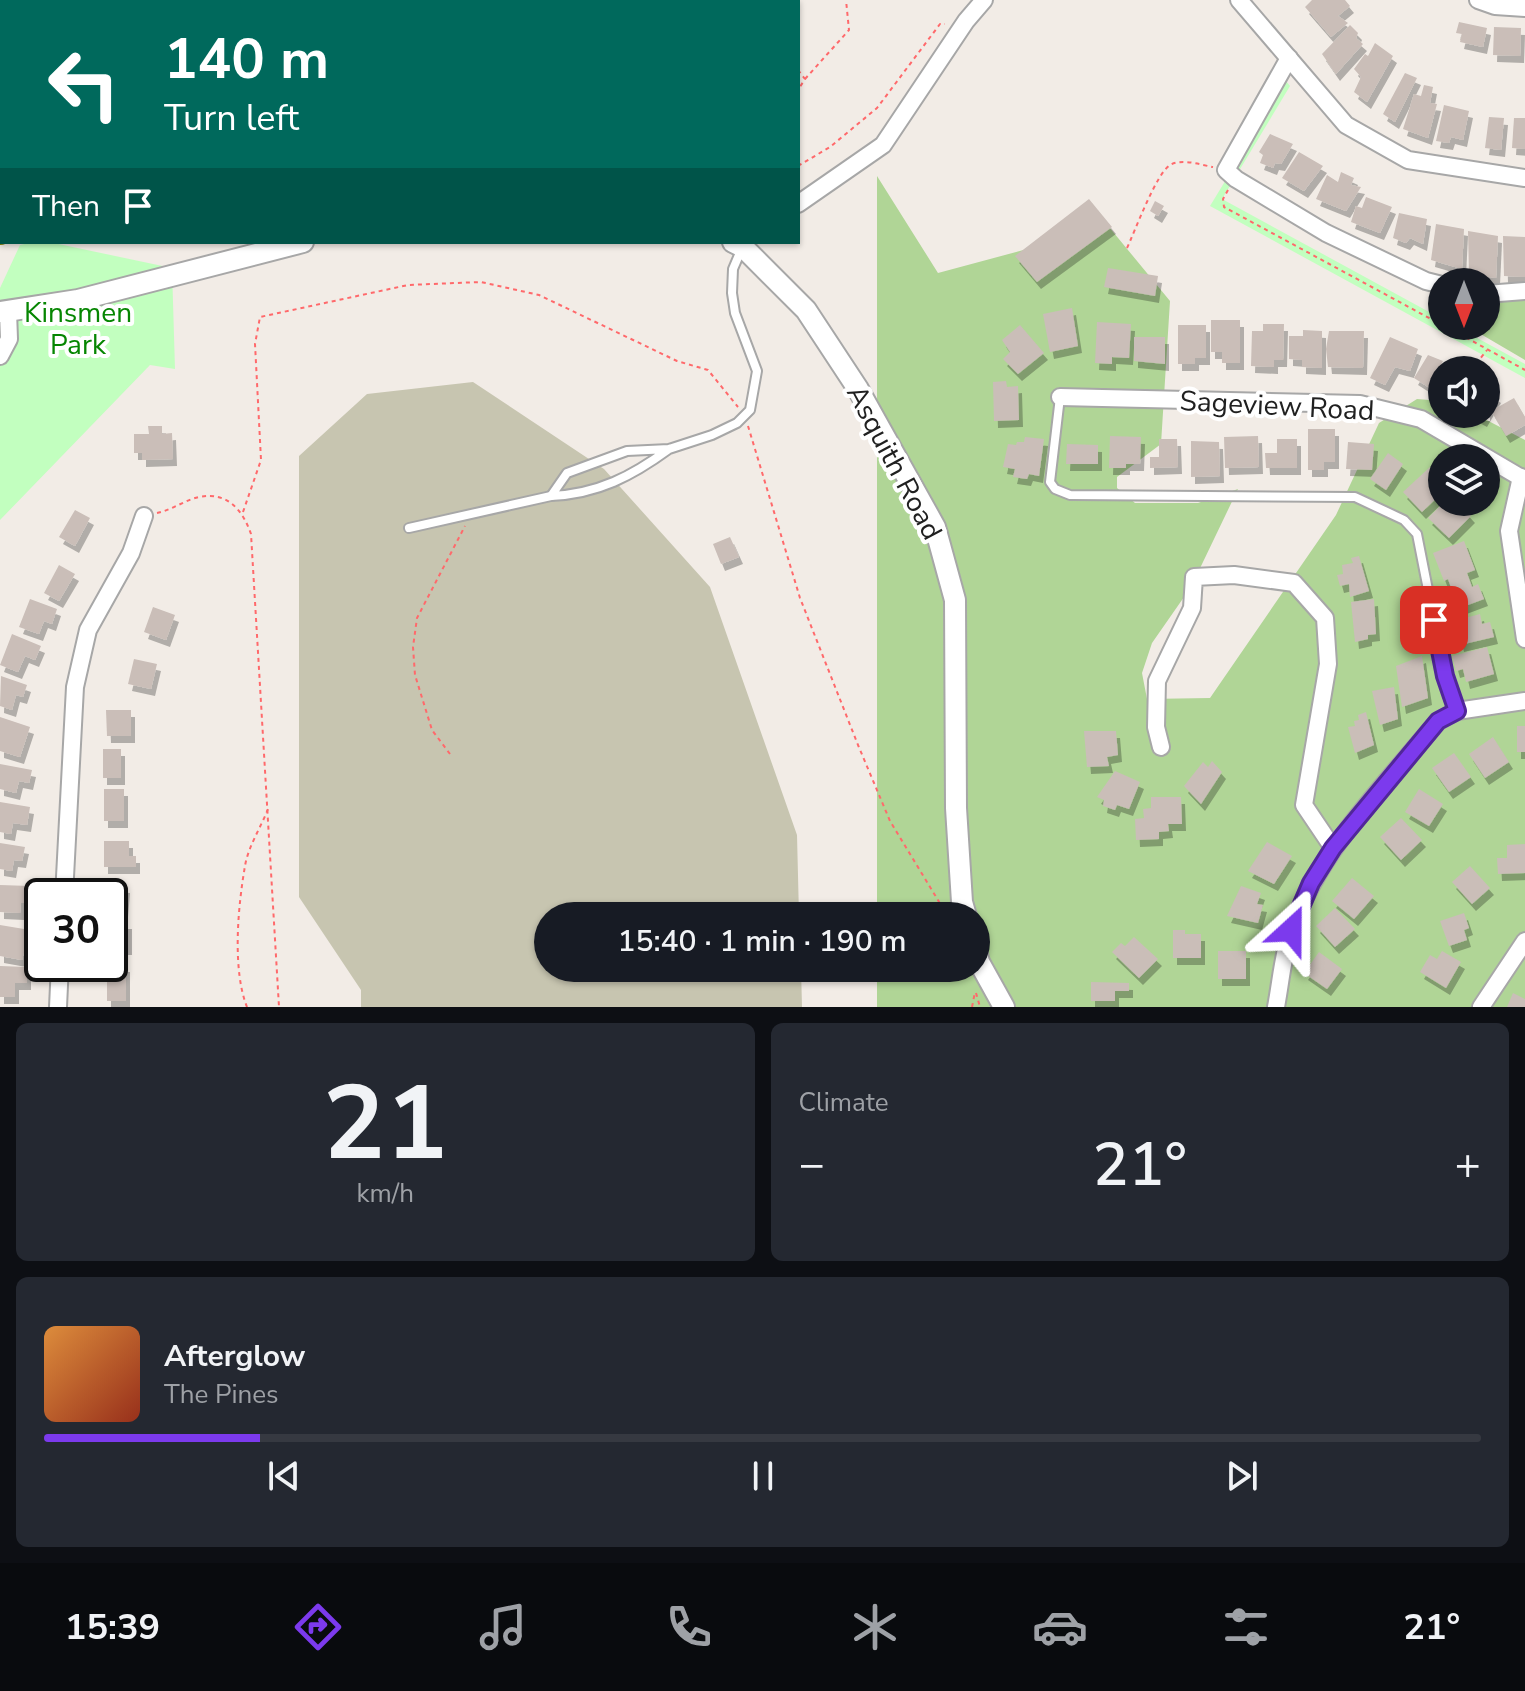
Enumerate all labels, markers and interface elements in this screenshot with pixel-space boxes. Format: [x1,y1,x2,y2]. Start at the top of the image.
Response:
text: 140 m [164,21,329,98]
icon: left [32,32,136,136]
text: Turn left [164,94,299,143]
icon: arrive [116,184,160,228]
text: Then [32,186,100,227]
north arrow [1428,268,1500,340]
map controls [1428,268,1500,516]
park label: Kinsmen Park [24,294,132,364]
button: sound [1428,356,1500,428]
street label: Asquith Road [837,378,951,547]
street label: Sageview Road [1179,382,1375,430]
button: layers [1428,444,1500,516]
pin [1400,586,1468,654]
icon: arrive [1412,598,1456,642]
speed limit sign: 30 [24,878,128,982]
position arrow [1249,888,1333,972]
text: 15:40 · 1 min · 190 m [617,921,907,962]
text: 21 [323,1053,448,1195]
text: Climate [799,1085,889,1120]
text: 21° [1093,1124,1187,1206]
text: − [799,1135,825,1195]
text: + [1455,1135,1481,1195]
text: km/h [357,1176,414,1211]
text: Afterglow [164,1336,305,1377]
text: The Pines [164,1377,279,1412]
icon: previous [262,1454,306,1498]
icon: pause [741,1454,785,1498]
icon: next [1220,1454,1264,1498]
icon: directions [290,1599,346,1655]
icon: music [475,1599,531,1655]
icon: phone [661,1599,717,1655]
icon: climate [847,1599,903,1655]
icon: car [1032,1599,1088,1655]
icon: filters [1218,1599,1274,1655]
text: 15:39 [65,1603,160,1652]
text: 21° [1403,1603,1460,1652]

